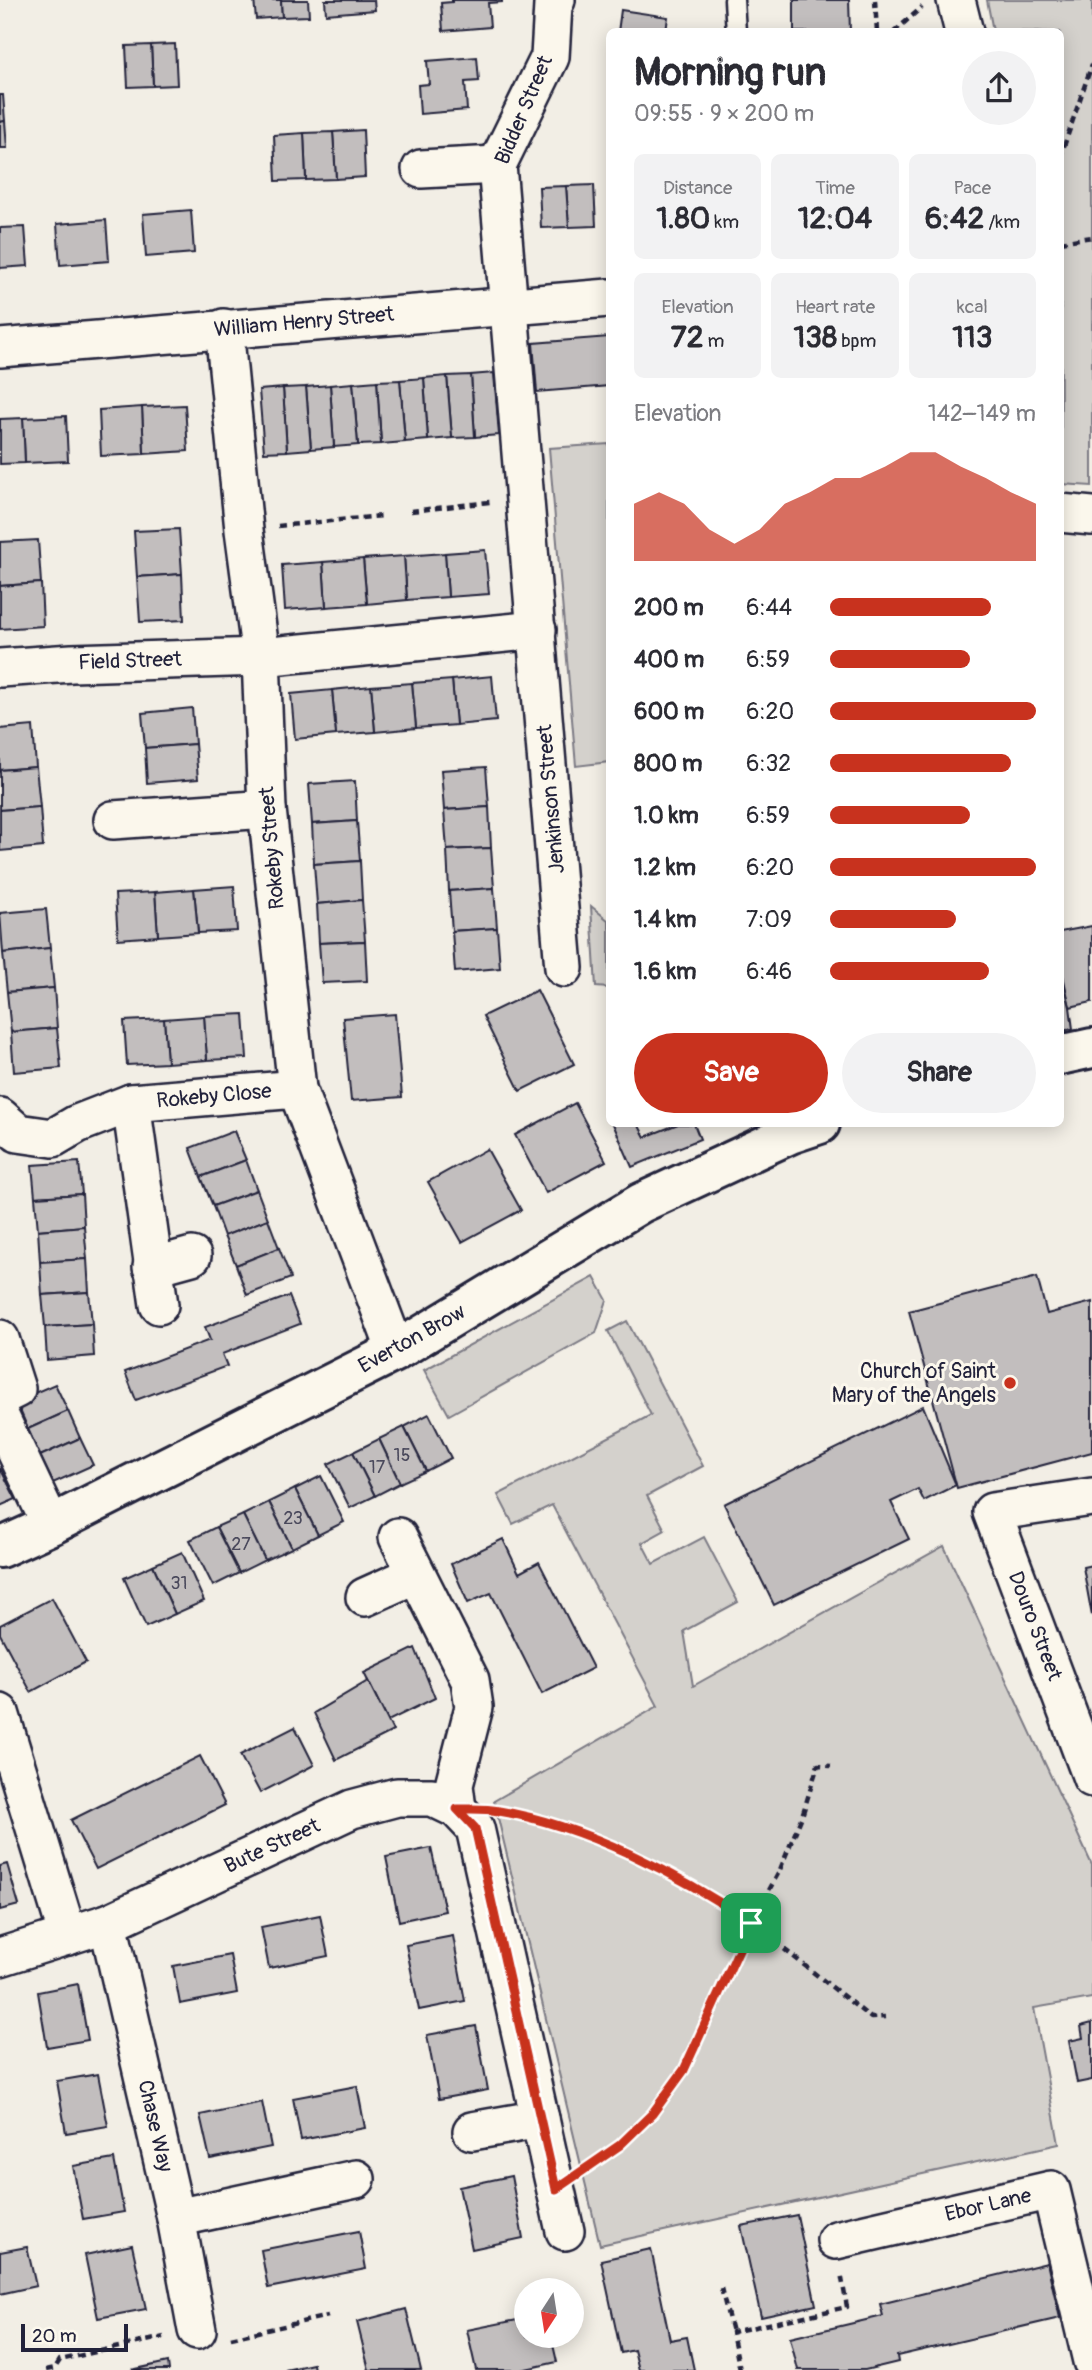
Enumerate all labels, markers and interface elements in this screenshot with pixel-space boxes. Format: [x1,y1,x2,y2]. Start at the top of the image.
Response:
text: Morning run [634,49,826,97]
street label: Bidder Street [489,51,559,169]
button: share [962,51,1036,125]
text: 09:55 · 9 × 200 m [634,99,814,128]
text: Distance [663,176,732,200]
text: Time [815,176,855,200]
text: Pace [954,176,991,200]
text: 1.80 [656,200,710,237]
text: 12:04 [798,200,872,237]
text: 6:42 [925,200,984,237]
text: km [710,210,739,234]
text: /km [984,210,1020,234]
text: Elevation [661,295,734,319]
text: Heart rate [795,295,875,319]
text: kcal [957,295,988,319]
street label: William Henry Street [213,301,396,343]
text: 72 [671,319,703,356]
text: 138 [794,319,837,356]
text: 113 [952,319,992,356]
text: m [703,329,724,353]
text: bpm [837,329,876,353]
text: Elevation [634,399,722,428]
text: 142–149 m [928,399,1036,428]
text: 200 m [634,593,704,622]
text: 6:44 [746,593,792,622]
text: 400 m [634,645,704,674]
text: 6:59 [746,645,790,674]
street label: Field Street [78,646,183,676]
text: 600 m [634,697,704,726]
text: 6:20 [746,697,794,726]
street label: Jenkinson Street [531,723,571,875]
text: 800 m [634,749,702,778]
text: 6:32 [746,749,791,778]
street label: Rokeby Street [253,785,291,911]
text: 1.0 km [634,801,699,830]
text: 6:59 [746,801,790,830]
text: 1.2 km [634,853,696,882]
text: 6:20 [746,853,794,882]
text: 1.4 km [634,905,696,934]
text: 7:09 [746,905,792,934]
text: 1.6 km [634,957,696,986]
text: 6:46 [746,957,792,986]
button: Save [634,1033,828,1113]
button: Share [842,1033,1036,1113]
street label: Rokeby Close [155,1077,273,1114]
street label: Everton Brow [354,1298,470,1380]
place label: Church of Saint Mary of the Angels [832,1358,997,1409]
marker: Church of Saint Mary of the Angels [1002,1375,1018,1391]
house number: 15 [394,1444,410,1467]
house number: 17 [369,1456,386,1479]
house number: 23 [283,1507,303,1530]
house number: 27 [231,1533,251,1556]
street label: Douro Street [1002,1568,1068,1685]
house number: 31 [170,1572,188,1595]
street label: Bute Street [220,1812,325,1880]
pin [721,1893,781,1953]
icon: arrive [732,1904,770,1942]
street label: Chase Way [131,2077,179,2175]
street label: Ebor Lane [942,2182,1034,2228]
north arrow [514,2278,584,2348]
map controls [514,2278,584,2348]
scale bar [21,2321,128,2353]
text: 20 m [32,2324,77,2348]

